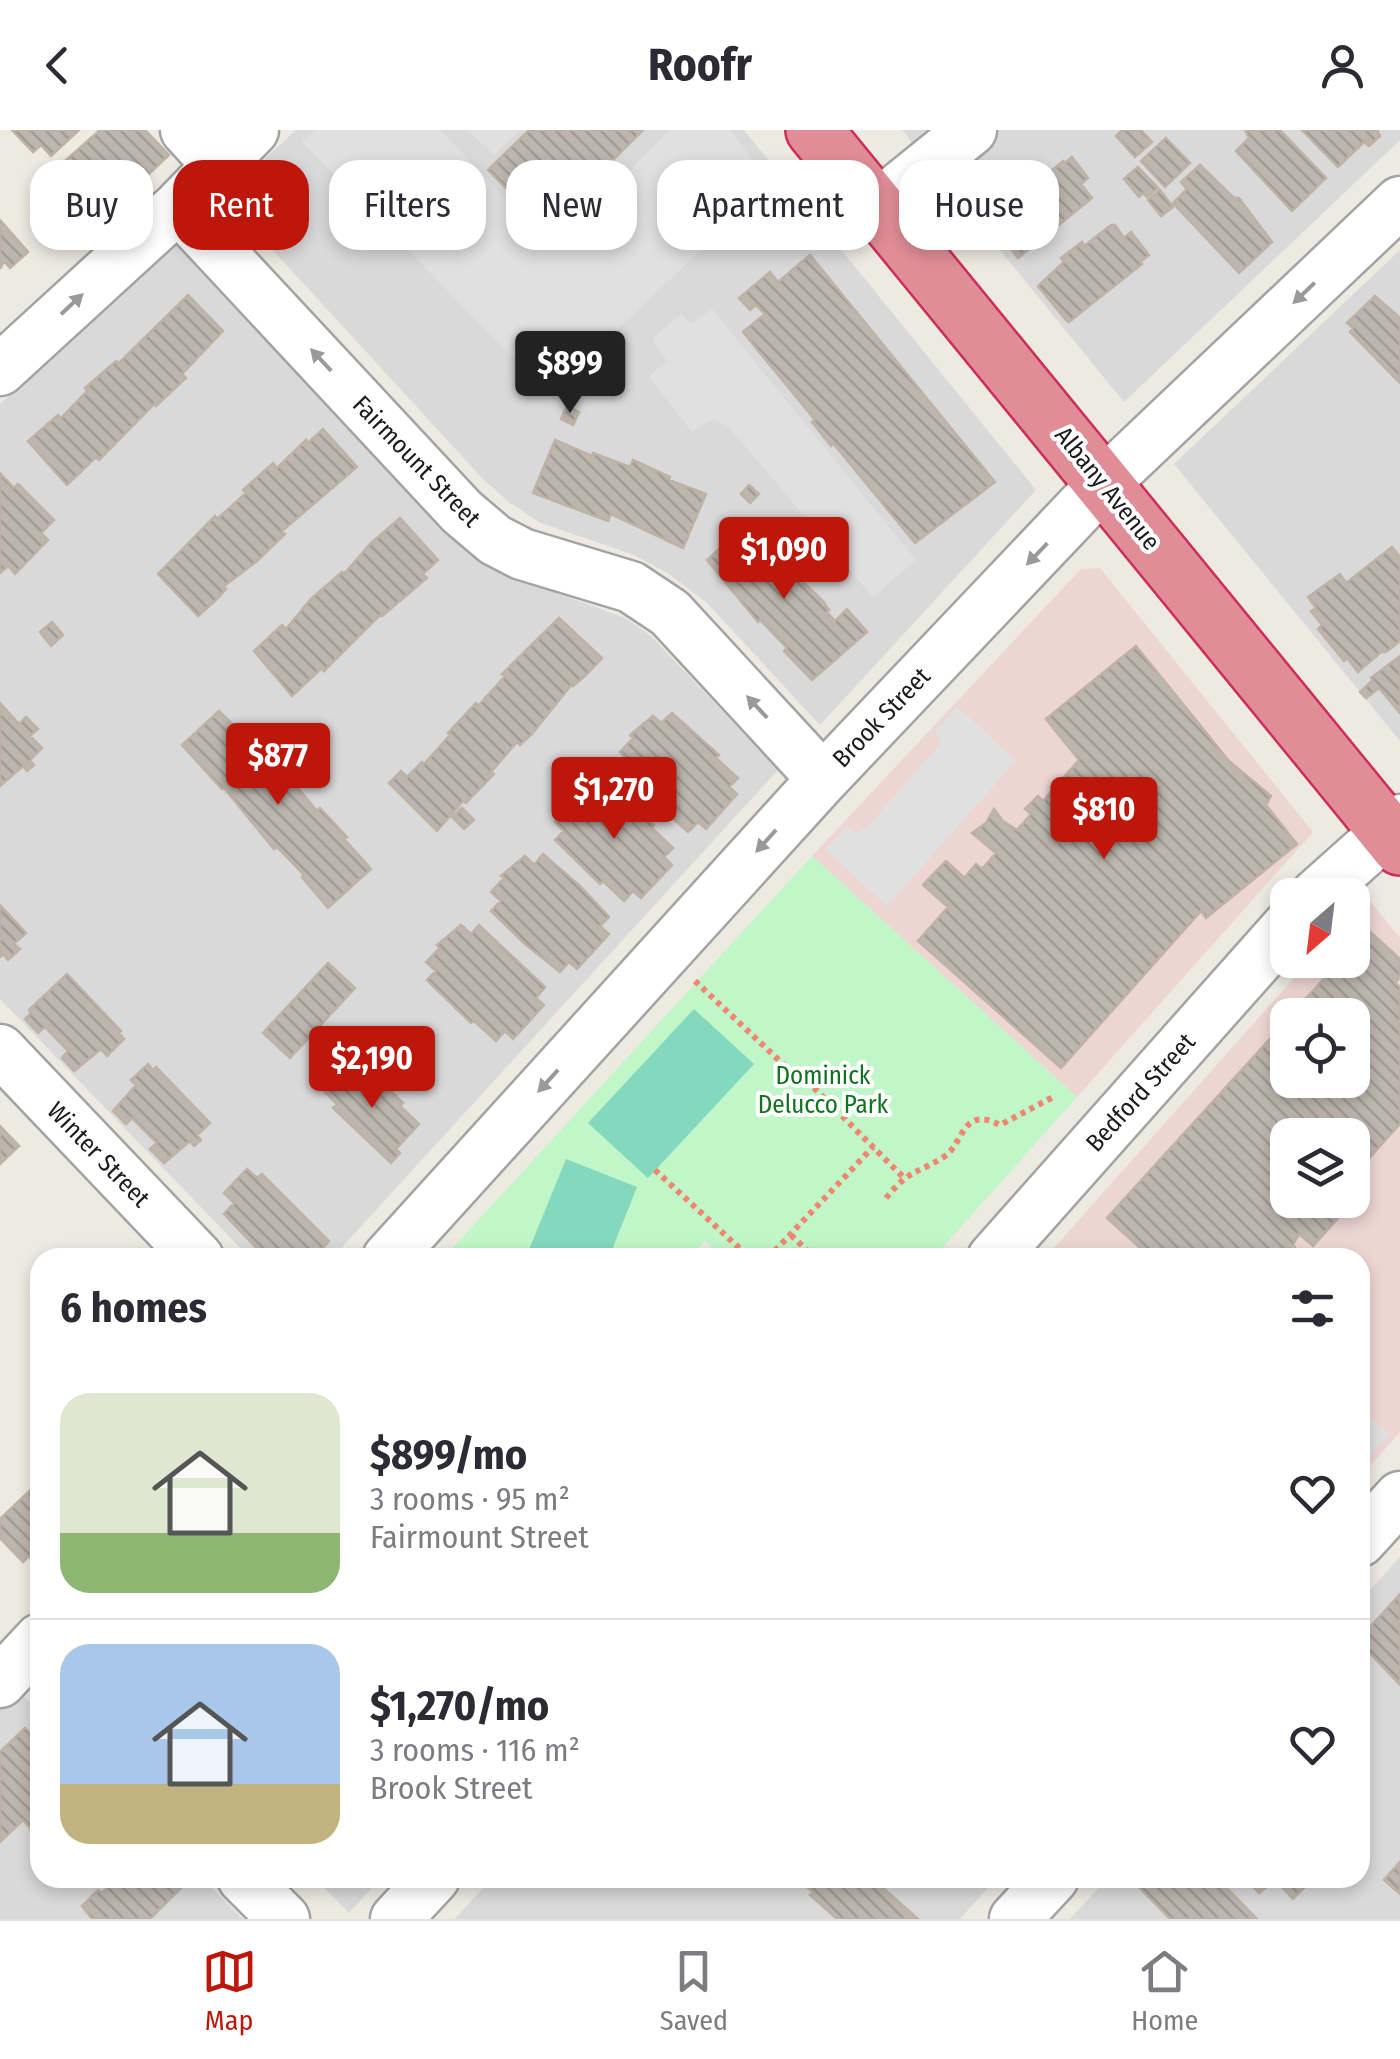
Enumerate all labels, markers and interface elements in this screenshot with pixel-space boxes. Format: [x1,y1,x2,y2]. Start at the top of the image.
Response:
icon: back [30,38,85,93]
text: Roofr [648,38,752,92]
icon: person [1315,38,1370,93]
chip: Buy [30,160,153,250]
chip: Rent [173,160,309,250]
chip: Filters [329,160,486,250]
chip: New [506,160,637,250]
chip: Apartment [657,160,879,250]
chip: House [899,160,1059,250]
one-way arrow [1292,281,1316,304]
one-way arrow [60,293,84,316]
pin: $899 [511,331,629,416]
text: $899 [537,344,603,382]
one-way arrow [310,348,333,372]
street label: Fairmount Street [346,390,487,534]
street label: Albany Avenue [1048,421,1166,556]
pin: $1,090 [703,517,865,602]
text: $1,090 [741,530,827,568]
one-way arrow [1026,541,1049,565]
street label: Brook Street [827,661,937,774]
one-way arrow [746,695,769,719]
pin: $877 [219,723,337,808]
text: $877 [248,736,308,774]
pin: $1,270 [533,757,695,842]
text: $1,270 [573,770,655,808]
pin: $810 [1045,777,1163,862]
text: $810 [1072,790,1136,828]
one-way arrow [755,829,778,853]
north arrow [1270,878,1370,978]
map controls [1270,878,1370,1218]
button: locate [1270,998,1370,1098]
pin: $2,190 [291,1026,453,1111]
street label: Bedford Street [1080,1027,1202,1158]
text: $2,190 [331,1039,413,1077]
park label: Dominick Delucco Park [758,1061,889,1120]
one-way arrow [537,1069,560,1093]
street label: Winter Street [41,1096,156,1214]
button: layers [1270,1118,1370,1218]
icon: filters [1285,1281,1340,1336]
text: 6 homes [60,1283,207,1333]
text: $899/mo [370,1430,527,1480]
icon: home [140,1433,260,1553]
icon: heart [1285,1466,1340,1521]
text: 3 rooms · 95 m² [370,1480,570,1518]
text: Fairmount Street [370,1518,589,1556]
text: $1,270/mo [370,1681,549,1731]
icon: home [140,1684,260,1804]
icon: heart [1285,1717,1340,1772]
text: 3 rooms · 116 m² [370,1731,580,1769]
text: Brook Street [370,1769,533,1807]
tab: Map [202,1944,257,2037]
tab: Saved [660,1944,728,2037]
tab: Home [1131,1944,1198,2037]

